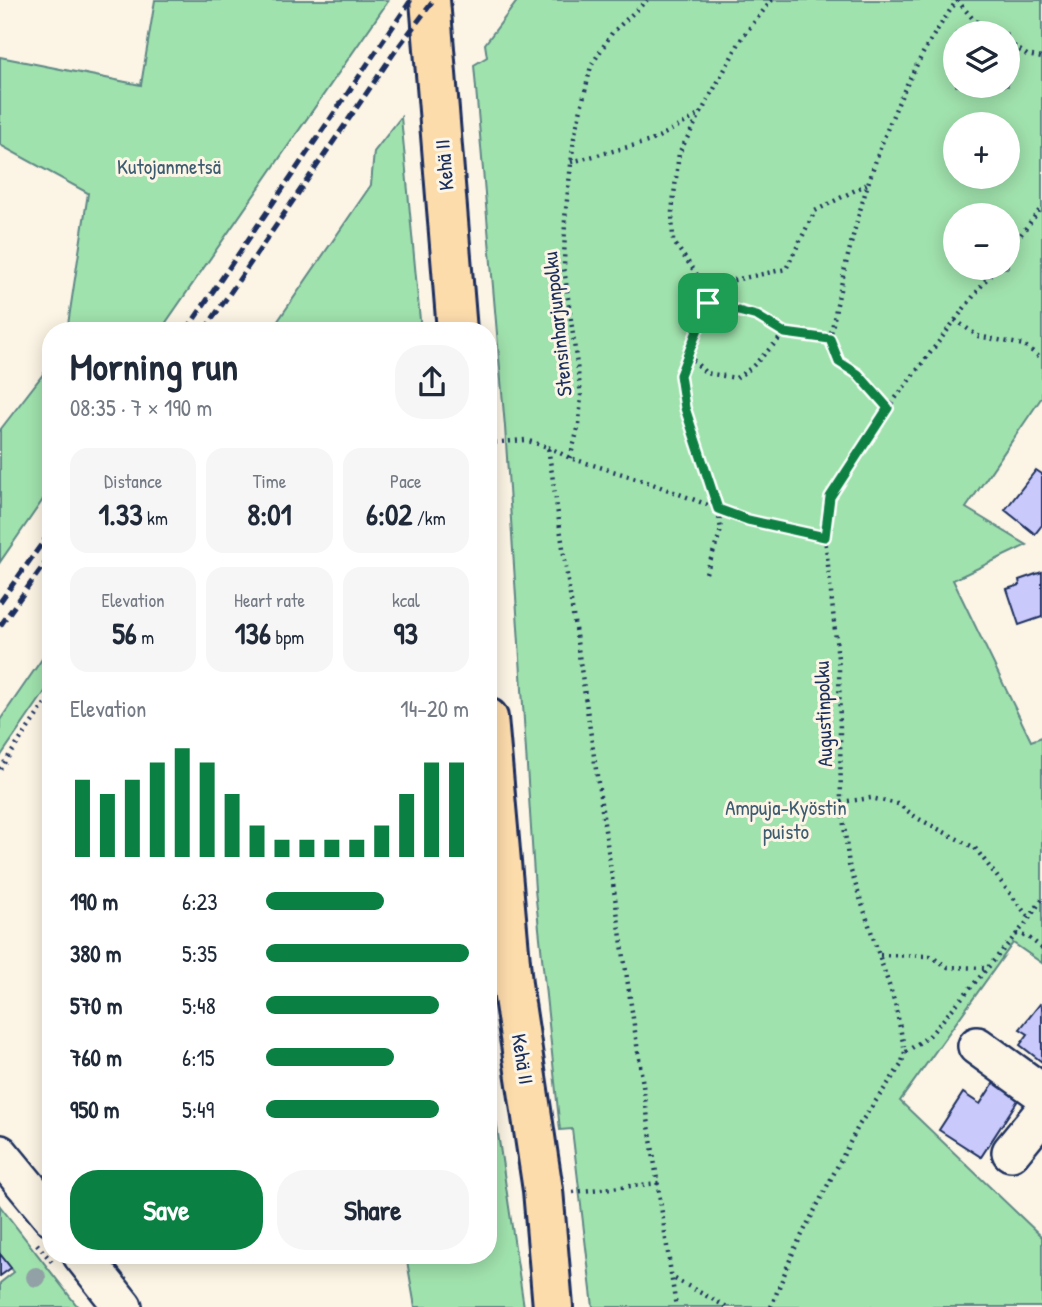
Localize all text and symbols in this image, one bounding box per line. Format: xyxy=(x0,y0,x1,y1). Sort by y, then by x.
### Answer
map controls xyxy=(943,21,1020,280)
button: layers xyxy=(943,21,1020,98)
button: + xyxy=(943,112,1020,189)
street label: Kehä II xyxy=(427,138,461,192)
park label: Kutojanmetsä xyxy=(117,152,221,181)
button: − xyxy=(943,203,1020,280)
street label: Stensinharjunpolku xyxy=(535,250,579,398)
pin xyxy=(678,273,738,333)
icon: arrive xyxy=(689,284,727,322)
text: Morning run xyxy=(70,340,238,392)
button: share xyxy=(395,345,469,419)
text: 08:35 · 7 × 190 m xyxy=(70,392,212,423)
text: Distance xyxy=(104,468,162,494)
text: Time xyxy=(253,468,286,494)
text: Pace xyxy=(390,468,422,494)
text: 1.33 xyxy=(98,494,143,534)
text: 8:01 xyxy=(247,494,292,534)
text: 6:02 xyxy=(366,494,412,534)
text: km xyxy=(143,505,168,531)
text: /km xyxy=(412,505,446,531)
text: Elevation xyxy=(102,587,165,613)
text: Heart rate xyxy=(234,587,305,613)
text: kcal xyxy=(392,587,420,613)
text: 56 xyxy=(112,613,137,653)
text: 136 xyxy=(235,613,271,653)
text: 93 xyxy=(394,613,418,653)
text: m xyxy=(137,624,154,650)
text: bpm xyxy=(271,624,304,650)
street label: Augustinpolku xyxy=(807,660,839,768)
text: Elevation xyxy=(70,693,146,724)
text: 14–20 m xyxy=(400,693,469,724)
park label: Ampuja-Kyöstin puisto xyxy=(725,793,847,846)
text: 190 m xyxy=(70,886,118,917)
text: 6:23 xyxy=(182,886,218,917)
text: 380 m xyxy=(70,938,122,969)
text: 5:35 xyxy=(182,938,217,969)
text: 570 m xyxy=(70,990,122,1021)
text: 5:48 xyxy=(182,990,216,1021)
street label: Kehä II xyxy=(505,1031,541,1087)
text: 760 m xyxy=(70,1042,122,1073)
text: 6:15 xyxy=(182,1042,215,1073)
text: 950 m xyxy=(70,1094,119,1125)
text: 5:49 xyxy=(182,1094,214,1125)
button: Save xyxy=(70,1170,263,1250)
button: Share xyxy=(277,1170,469,1250)

